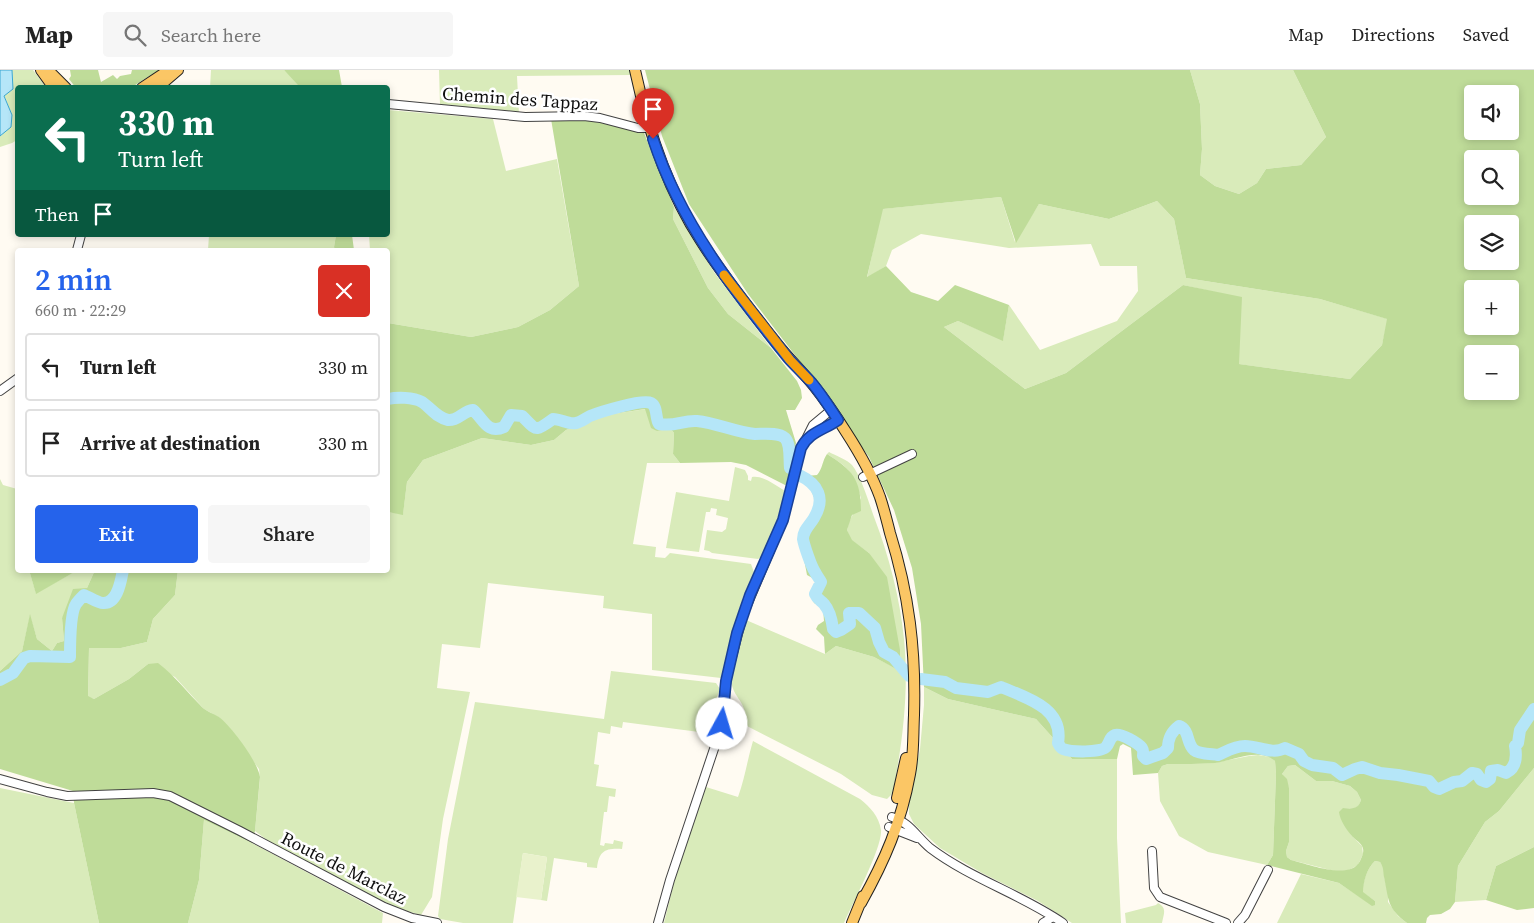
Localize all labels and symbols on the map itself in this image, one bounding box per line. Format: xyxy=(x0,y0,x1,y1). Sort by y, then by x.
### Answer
street label: Chemin des Tappaz xyxy=(441,81,599,116)
pin xyxy=(632,88,674,139)
position arrow xyxy=(695,697,747,749)
street label: Route de Marclaz xyxy=(277,825,411,910)

